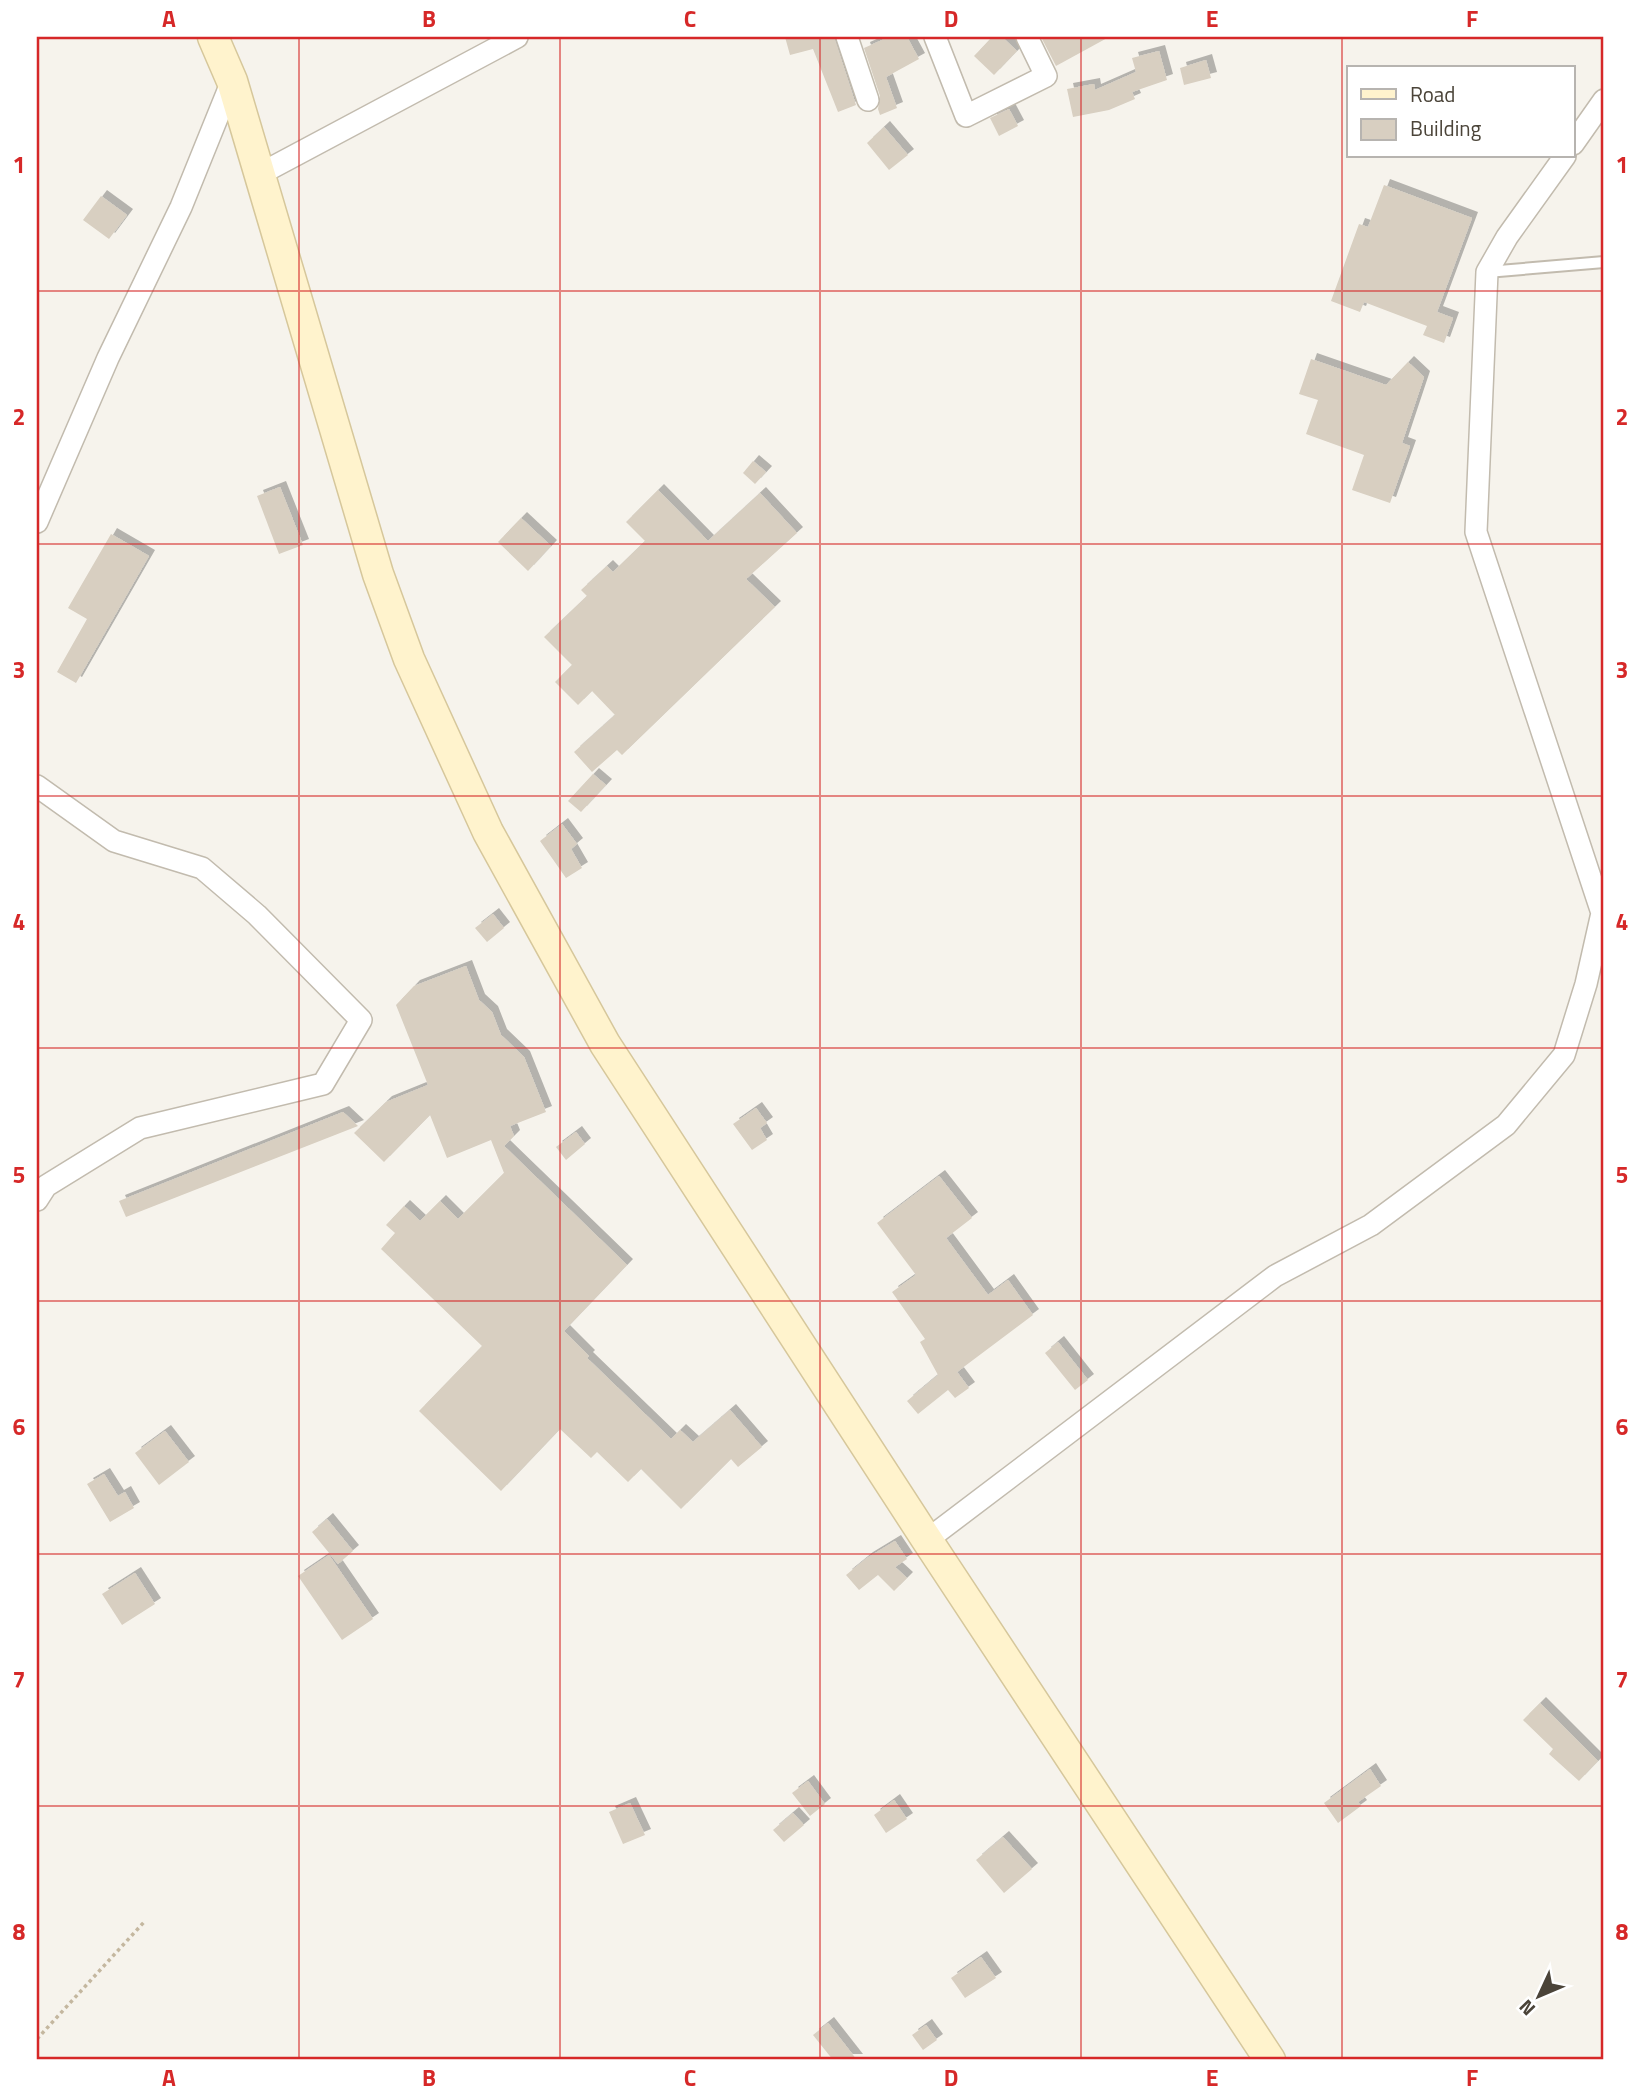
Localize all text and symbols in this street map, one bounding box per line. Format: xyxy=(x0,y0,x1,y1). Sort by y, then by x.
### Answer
text: A xyxy=(162,1,176,36)
text: B xyxy=(422,1,436,36)
text: C xyxy=(684,1,696,36)
text: D xyxy=(944,1,958,36)
text: E xyxy=(1206,1,1218,36)
text: F xyxy=(1466,1,1478,36)
legend xyxy=(1347,66,1574,158)
text: Road xyxy=(1410,78,1455,110)
text: Building xyxy=(1410,112,1482,144)
text: 1 xyxy=(13,147,25,182)
text: 1 xyxy=(1616,147,1628,182)
text: 2 xyxy=(13,399,25,434)
text: 2 xyxy=(1616,399,1628,434)
text: 3 xyxy=(13,652,25,687)
text: 3 xyxy=(1616,652,1628,687)
text: 4 xyxy=(13,904,25,939)
text: 4 xyxy=(1616,904,1628,939)
text: 5 xyxy=(13,1157,25,1192)
text: 5 xyxy=(1616,1157,1628,1192)
text: 6 xyxy=(13,1409,26,1444)
text: 6 xyxy=(1616,1409,1629,1444)
text: 7 xyxy=(13,1662,25,1697)
text: 7 xyxy=(1616,1662,1628,1697)
text: 8 xyxy=(13,1914,26,1949)
text: 8 xyxy=(1616,1914,1629,1949)
north arrow xyxy=(1504,1960,1574,2030)
text: N xyxy=(1511,1993,1541,2023)
text: A xyxy=(162,2060,176,2095)
text: B xyxy=(422,2060,436,2095)
text: C xyxy=(684,2060,696,2095)
text: D xyxy=(944,2060,958,2095)
text: E xyxy=(1206,2060,1218,2095)
text: F xyxy=(1466,2060,1478,2095)

